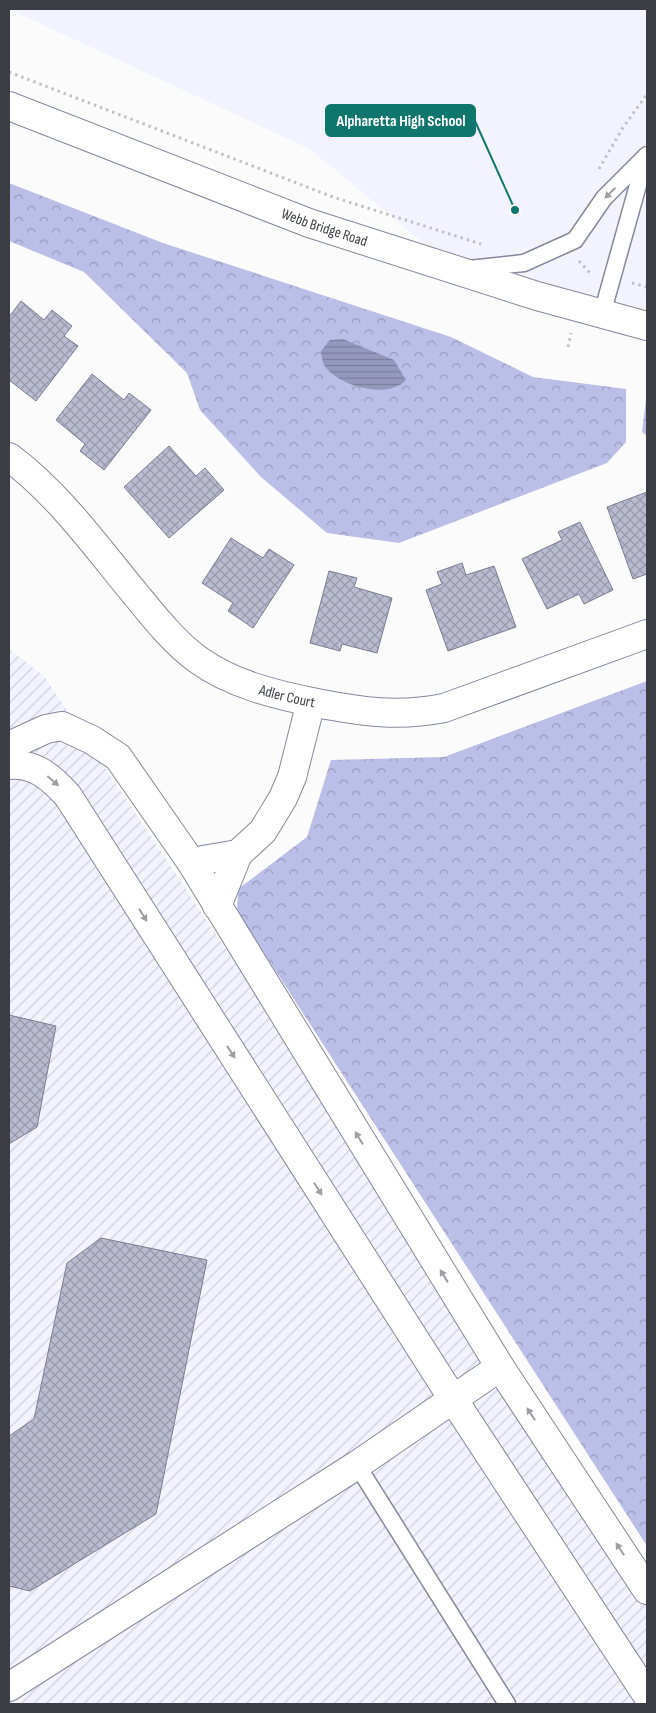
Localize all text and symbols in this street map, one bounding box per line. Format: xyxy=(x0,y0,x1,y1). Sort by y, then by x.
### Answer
callout: Alpharetta High School xyxy=(326,105,475,136)
text: Alpharetta High School xyxy=(335,112,466,131)
one-way arrow xyxy=(604,186,616,198)
street label: Webb Bridge Road xyxy=(279,204,370,251)
street label: Adler Court xyxy=(256,680,317,712)
one-way arrow xyxy=(46,775,59,786)
one-way arrow xyxy=(139,908,148,921)
one-way arrow xyxy=(226,1045,236,1058)
one-way arrow xyxy=(354,1131,364,1144)
one-way arrow xyxy=(314,1182,323,1195)
one-way arrow xyxy=(439,1270,449,1283)
one-way arrow xyxy=(526,1407,535,1420)
one-way arrow xyxy=(616,1542,625,1556)

